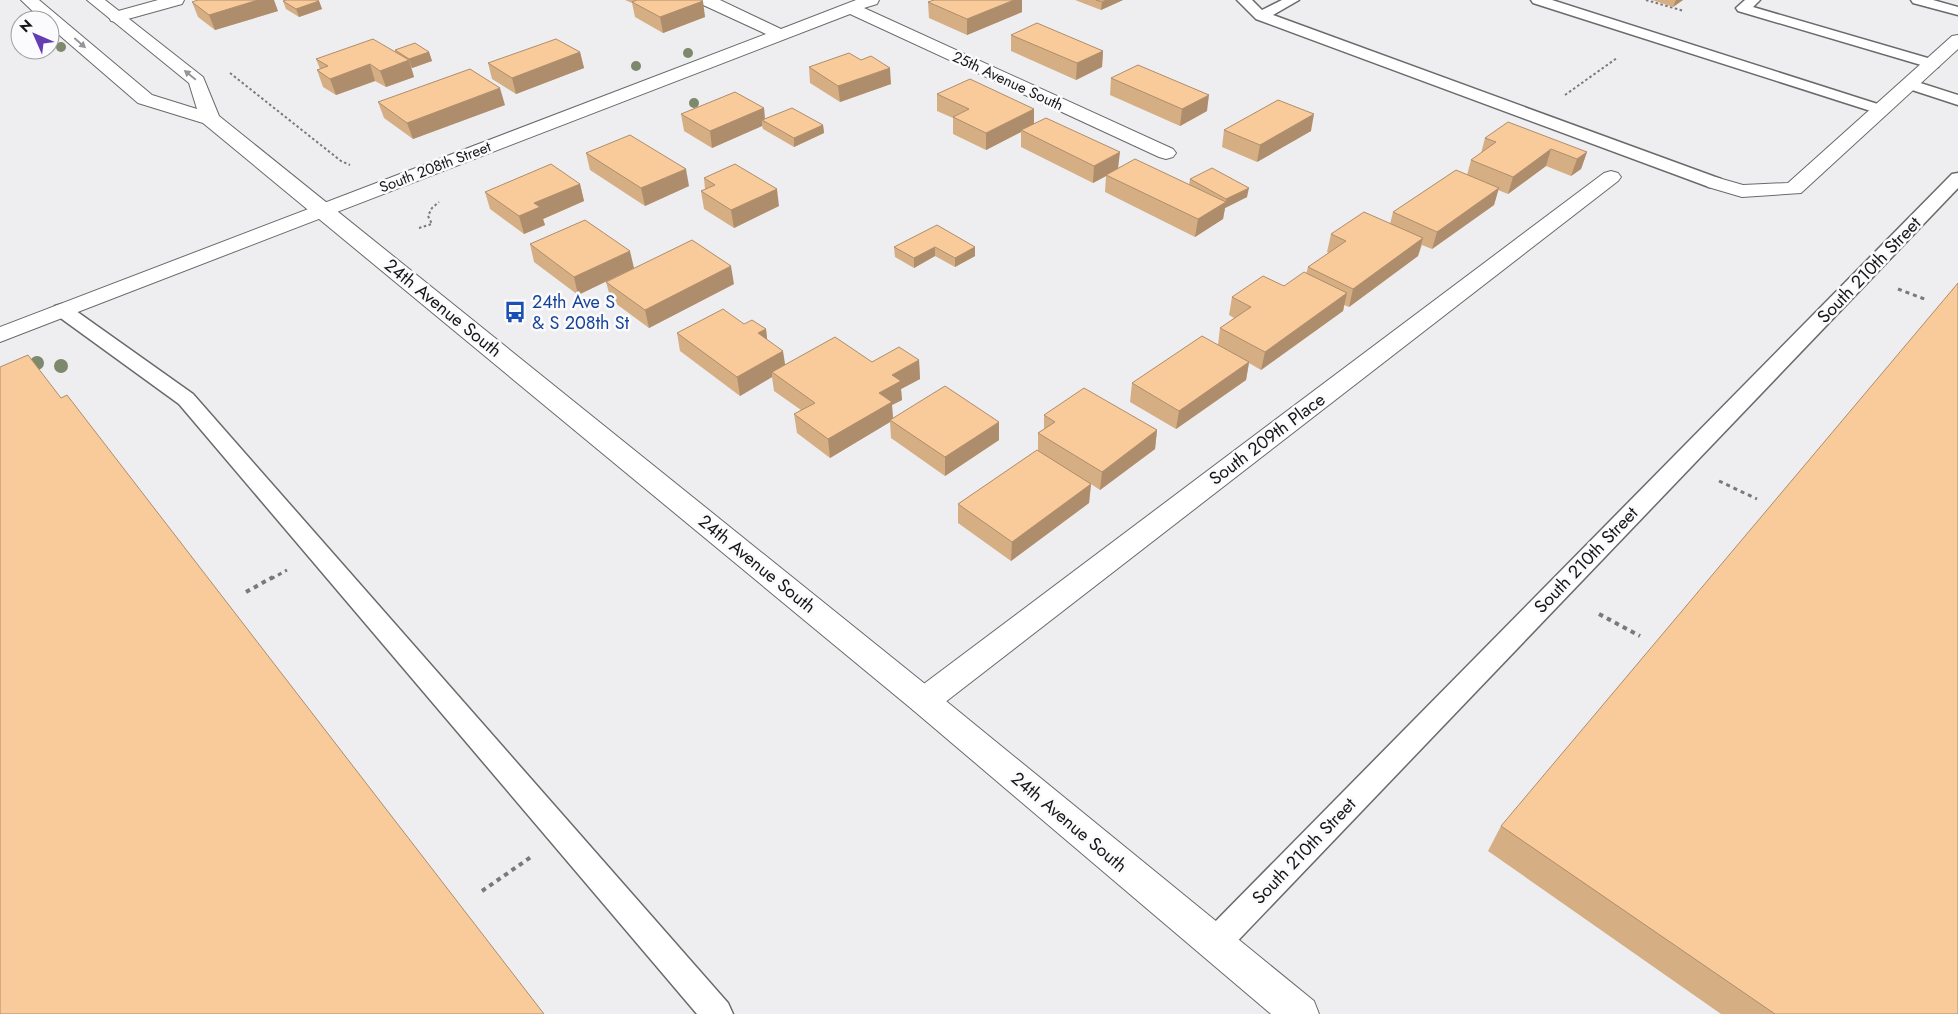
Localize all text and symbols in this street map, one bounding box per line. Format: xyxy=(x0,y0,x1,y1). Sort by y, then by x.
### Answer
north arrow xyxy=(10,10,60,60)
text: N xyxy=(15,15,37,37)
one-way arrow xyxy=(73,37,85,49)
street label: 25th Avenue South xyxy=(949,46,1067,116)
one-way arrow xyxy=(184,70,197,81)
street label: South 208th Street xyxy=(376,135,494,198)
street label: South 210th Street xyxy=(1811,210,1927,329)
street label: 24th Avenue South xyxy=(379,252,507,364)
place label: 24th Ave S & S 208th St xyxy=(532,289,630,336)
bus stop icon: 24th Ave S & S 208th St xyxy=(502,299,528,325)
street label: South 209th Place xyxy=(1203,387,1331,491)
street label: South 210th Street xyxy=(1528,500,1644,619)
street label: 24th Avenue South xyxy=(693,508,821,620)
street label: 24th Avenue South xyxy=(1005,766,1133,878)
street label: South 210th Street xyxy=(1246,791,1362,910)

